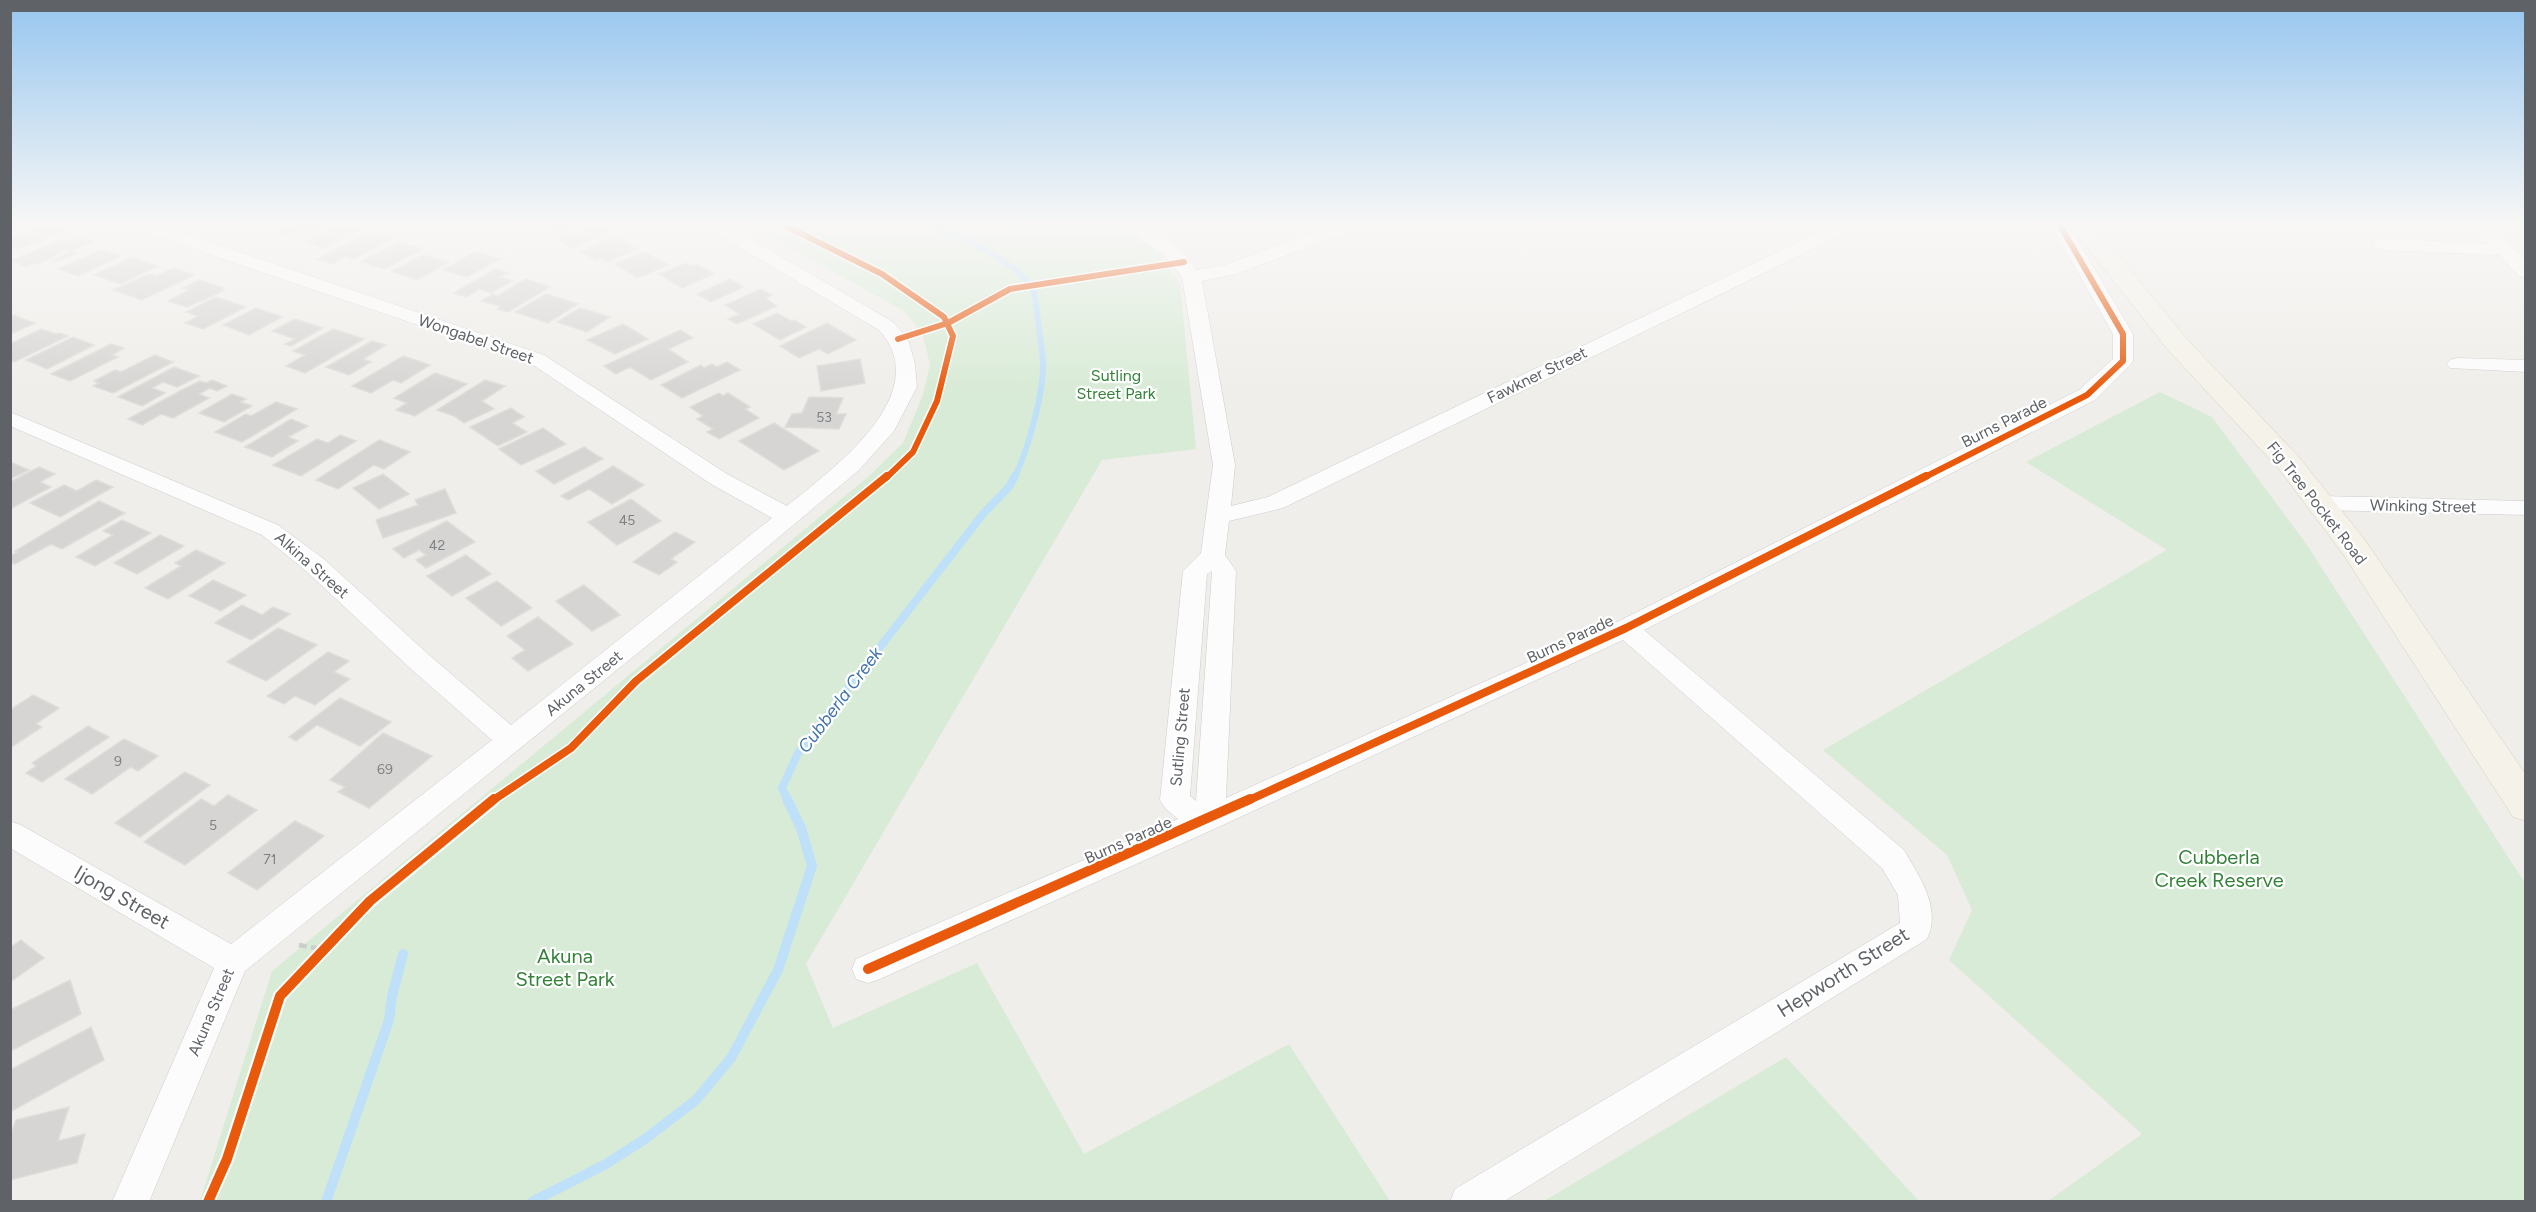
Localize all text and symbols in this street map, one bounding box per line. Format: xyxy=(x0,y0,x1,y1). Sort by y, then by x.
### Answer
street label: Wongabel Street xyxy=(416,310,536,368)
street label: Fawkner Street xyxy=(1484,343,1590,407)
park label: Sutling Street Park xyxy=(1076,366,1156,403)
street label: Burns Parade xyxy=(1958,392,2050,452)
house number: 53 xyxy=(816,409,832,426)
street label: Fig Tree Pocket Road xyxy=(2263,438,2371,568)
street label: Winking Street xyxy=(2370,496,2476,516)
house number: 45 xyxy=(619,512,635,529)
street label: Alkina Street xyxy=(271,528,353,602)
house number: 42 xyxy=(429,537,445,554)
street label: Burns Parade xyxy=(1524,611,1617,667)
water label: Cubberla Creek xyxy=(793,642,888,757)
street label: Akuna Street xyxy=(542,646,626,720)
street label: Sutling Street xyxy=(1166,687,1194,787)
house number: 9 xyxy=(114,753,122,770)
house number: 69 xyxy=(377,761,393,778)
street label: Burns Parade xyxy=(1081,812,1175,868)
house number: 5 xyxy=(209,817,217,834)
park label: Cubberla Creek Reserve xyxy=(2154,845,2284,892)
house number: 71 xyxy=(263,851,277,868)
street label: Ijong Street xyxy=(70,860,174,934)
street label: Hepworth Street xyxy=(1773,922,1913,1022)
park label: Akuna Street Park xyxy=(516,944,615,991)
street label: Akuna Street xyxy=(184,965,238,1059)

